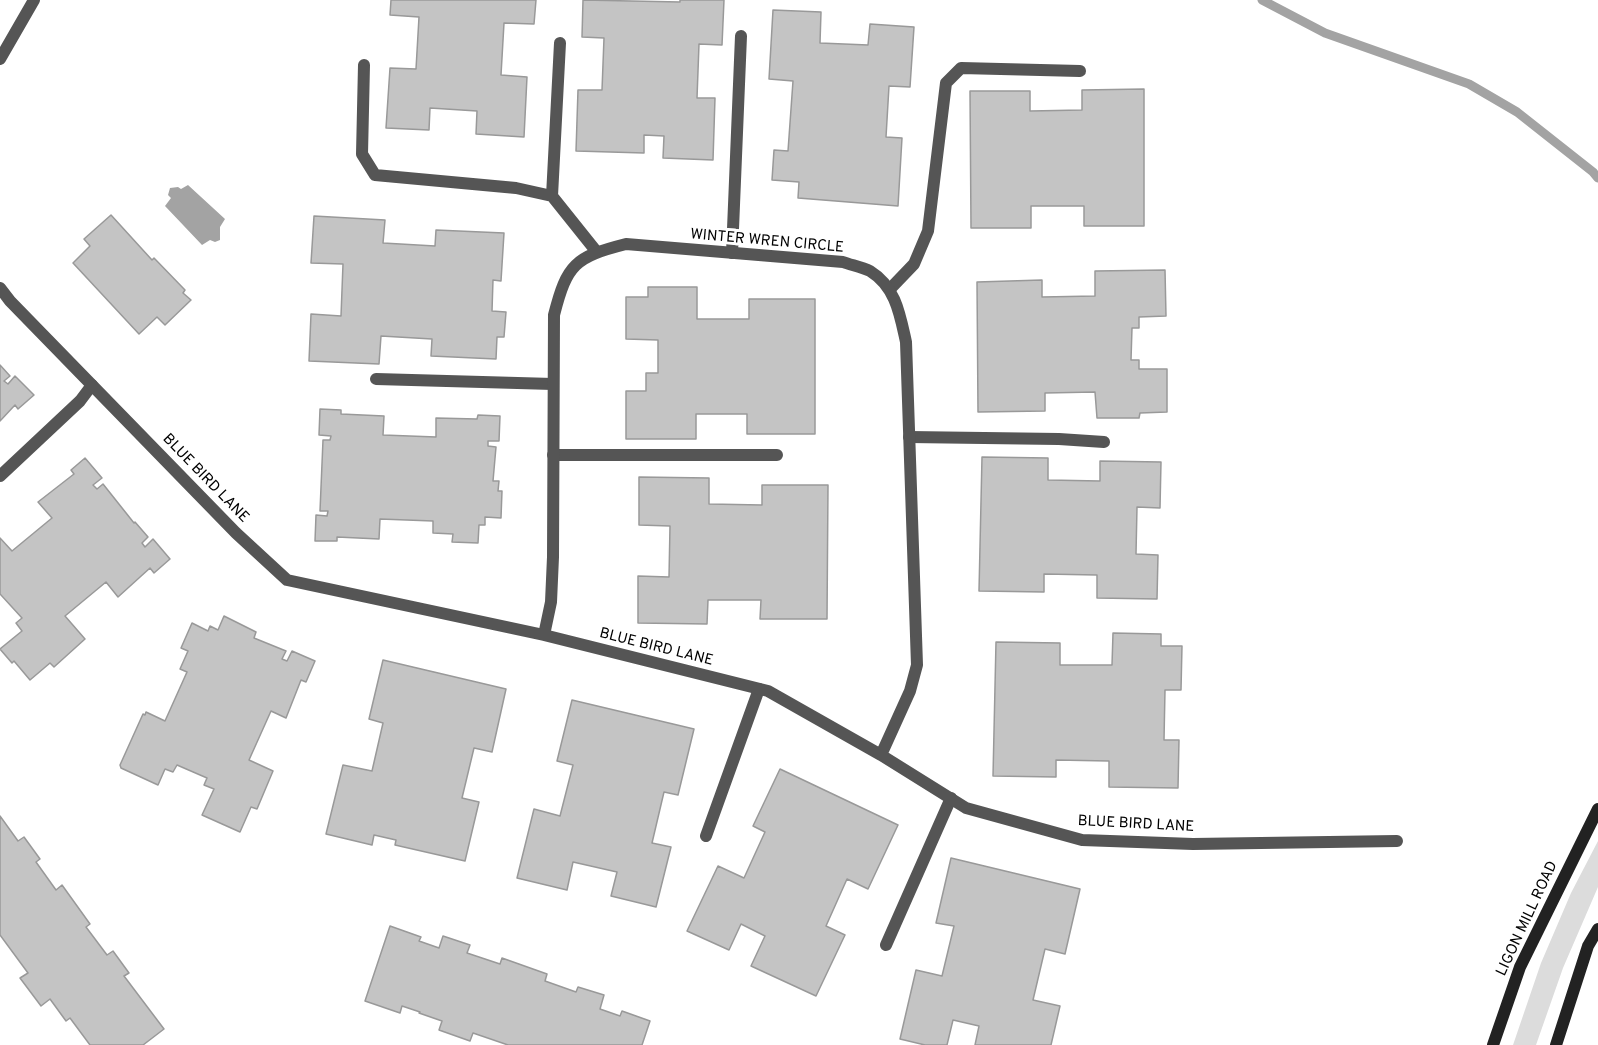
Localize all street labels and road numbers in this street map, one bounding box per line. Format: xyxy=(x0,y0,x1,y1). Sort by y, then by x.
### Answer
street label: WINTER WREN CIRCLE xyxy=(689,226,845,258)
street label: BLUE BIRD LANE xyxy=(158,431,252,527)
street label: BLUE BIRD LANE xyxy=(597,625,715,671)
street label: BLUE BIRD LANE xyxy=(1077,813,1195,837)
street label: LIGON MILL ROAD xyxy=(1493,859,1563,979)

